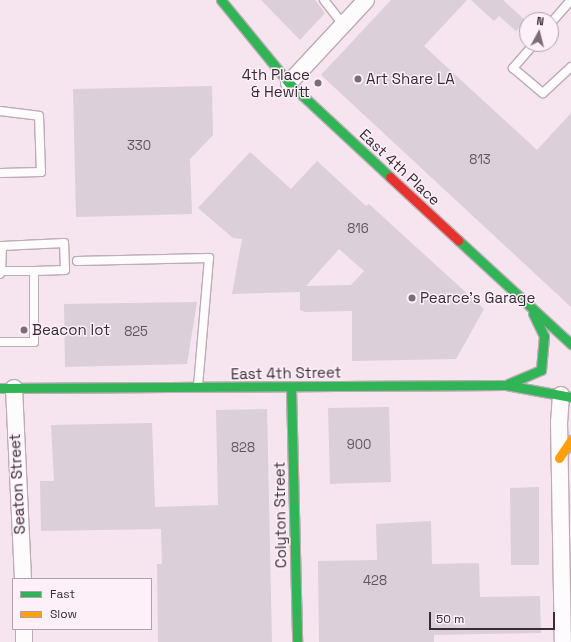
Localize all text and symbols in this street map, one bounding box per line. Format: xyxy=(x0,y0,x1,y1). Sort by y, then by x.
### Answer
north arrow xyxy=(519,12,559,52)
text: N xyxy=(536,14,545,28)
place label: 4th Place & Hewitt xyxy=(242,65,310,100)
place label: Art Share LA xyxy=(366,70,455,88)
marker: Art Share LA xyxy=(353,74,363,84)
marker: 4th Place & Hewitt xyxy=(313,78,323,88)
street label: East 4th Place xyxy=(356,125,444,209)
house number: 330 xyxy=(127,138,151,154)
house number: 813 xyxy=(469,152,491,168)
house number: 816 xyxy=(347,221,369,237)
place label: Pearce's Garage xyxy=(420,289,535,307)
marker: Pearce's Garage xyxy=(407,293,417,303)
place label: Beacon lot xyxy=(32,321,110,339)
house number: 825 xyxy=(124,324,148,340)
marker: Beacon lot xyxy=(19,325,29,335)
street label: East 4th Street xyxy=(231,363,341,383)
street label: Seaton Street xyxy=(5,433,29,535)
house number: 900 xyxy=(347,437,371,453)
house number: 828 xyxy=(231,440,255,456)
street label: Colyton Street xyxy=(270,462,290,568)
house number: 428 xyxy=(363,573,387,589)
legend xyxy=(12,578,152,630)
text: Fast xyxy=(50,586,75,602)
scale bar xyxy=(431,604,557,630)
text: Slow xyxy=(50,606,77,622)
text: 50 m xyxy=(436,611,464,627)

